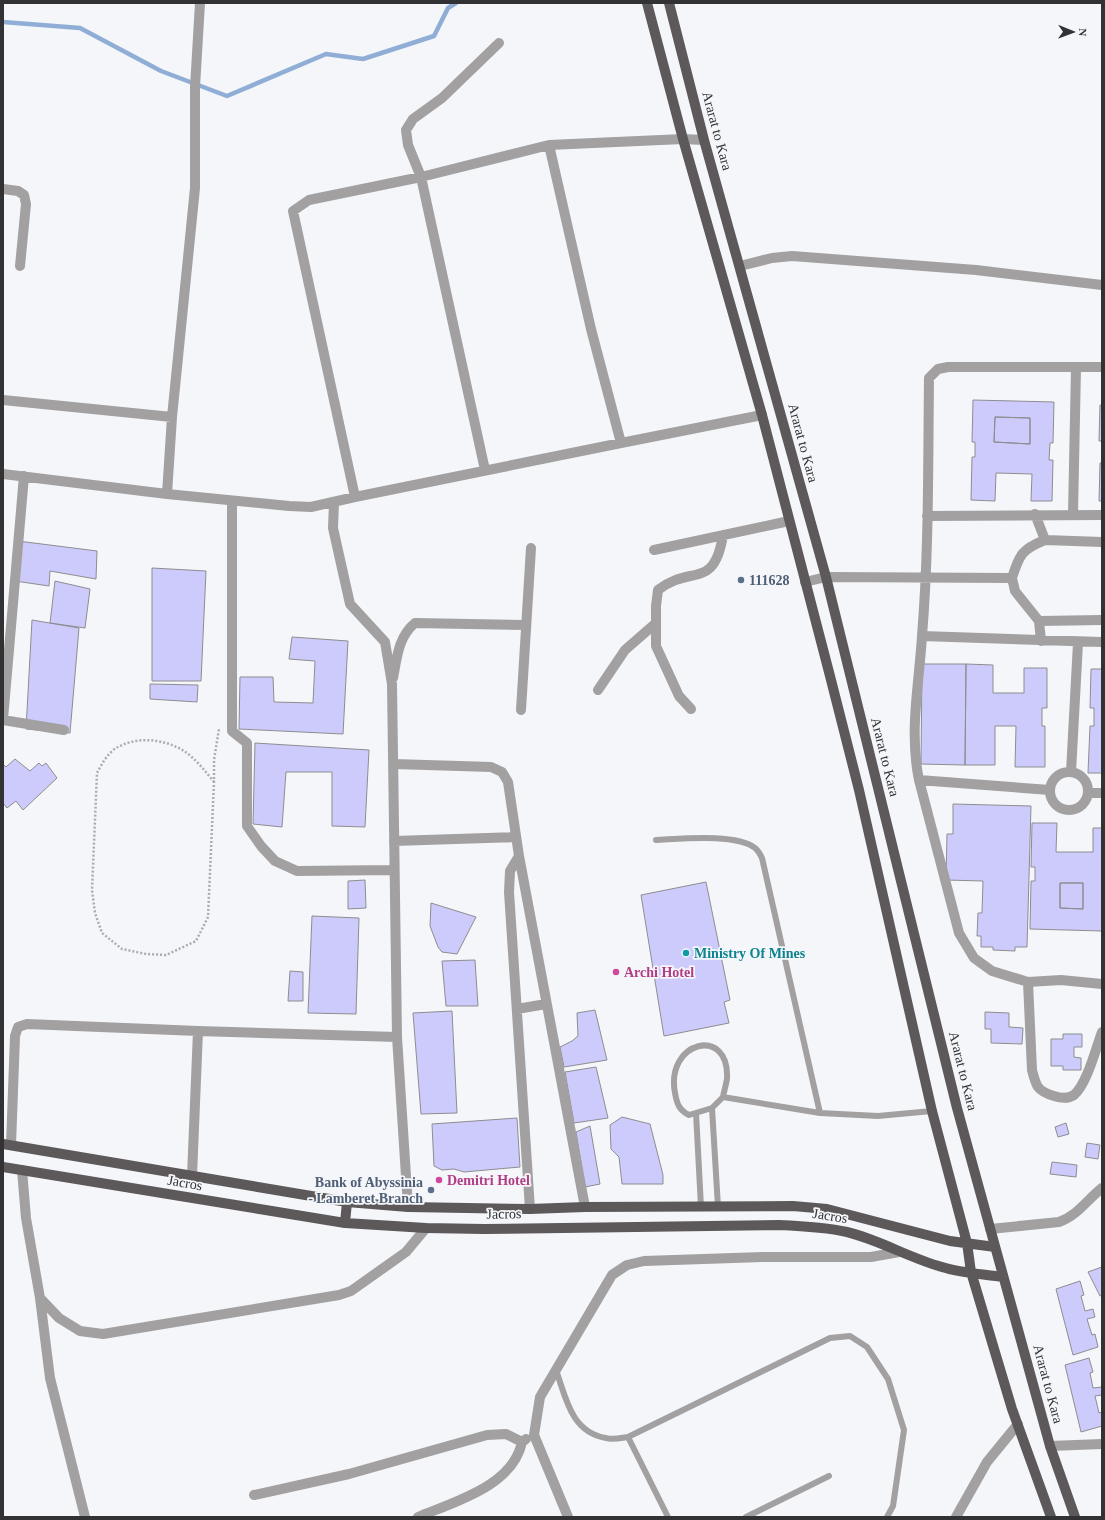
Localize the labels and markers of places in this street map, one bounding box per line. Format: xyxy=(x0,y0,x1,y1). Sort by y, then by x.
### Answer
place label: 111628 xyxy=(749,573,789,588)
marker: 111628 xyxy=(736,575,746,585)
place label: Ministry Of Mines xyxy=(694,946,806,961)
marker: Ministry Of Mines xyxy=(681,948,691,958)
place label: Archi Hotel xyxy=(624,965,694,980)
marker: Archi Hotel xyxy=(611,967,621,977)
place label: Demitri Hotel xyxy=(447,1173,530,1188)
place label: Bank of Abyssinia - Lamberet Branch xyxy=(308,1175,423,1206)
marker: Demitri Hotel xyxy=(434,1175,444,1185)
marker: Bank of Abyssinia - Lamberet Branch xyxy=(426,1185,436,1195)

